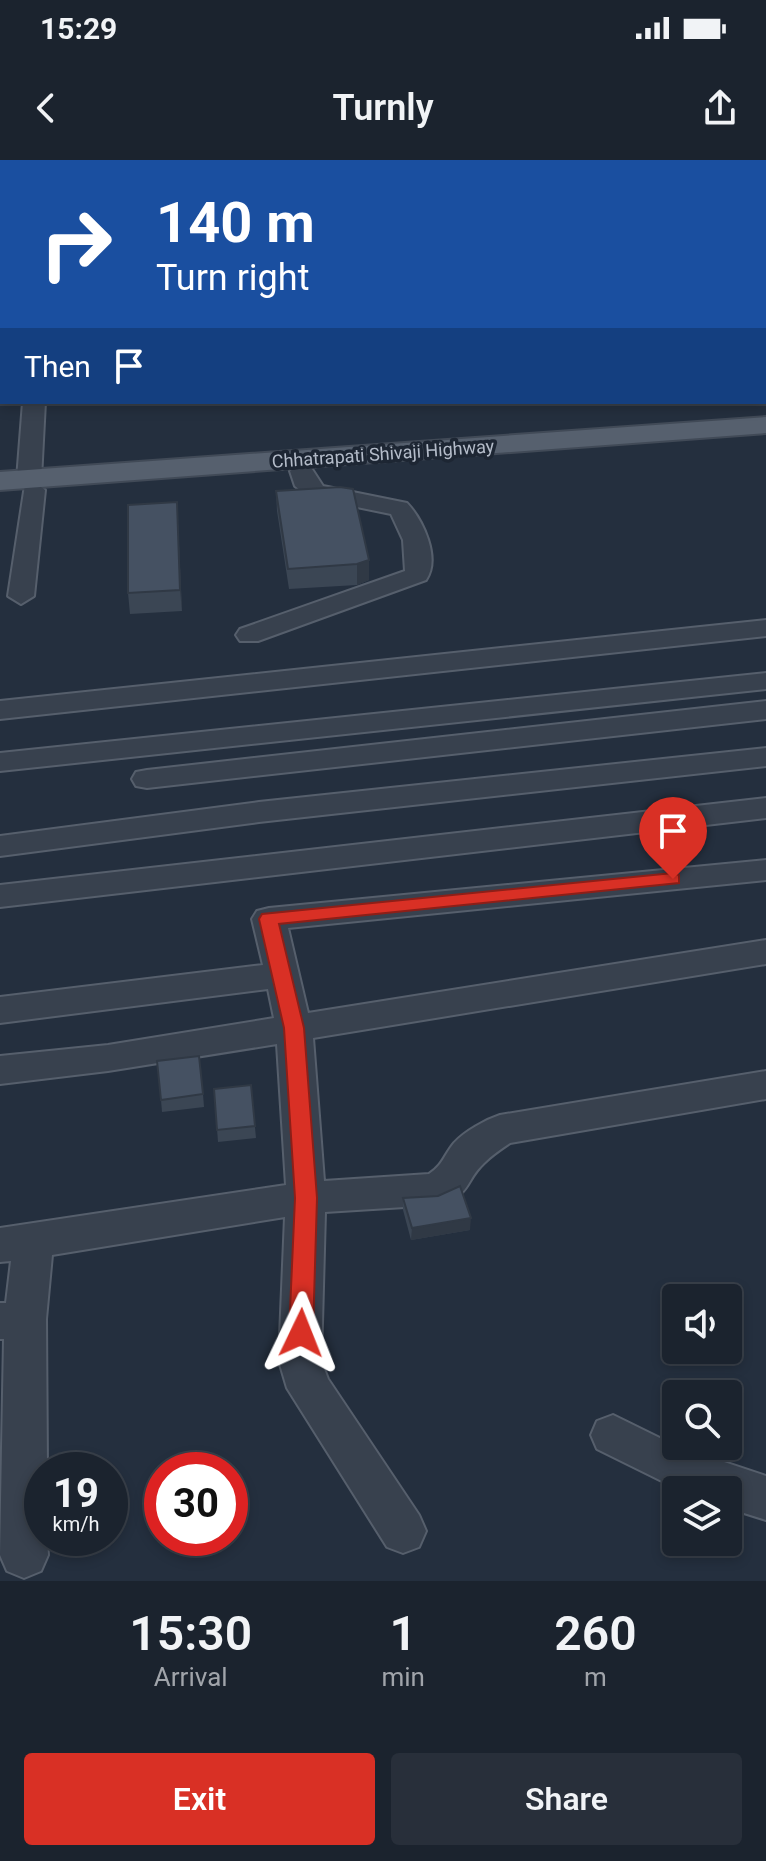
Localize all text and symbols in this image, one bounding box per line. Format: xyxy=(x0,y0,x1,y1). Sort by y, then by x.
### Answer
text: 15:29 xyxy=(40,11,117,46)
icon: back xyxy=(24,86,68,130)
icon: share xyxy=(698,86,742,130)
text: Turnly xyxy=(332,87,434,129)
text: 140 m xyxy=(156,190,315,256)
icon: right xyxy=(24,192,128,296)
text: Turn right xyxy=(156,257,309,299)
icon: arrive xyxy=(107,344,151,388)
text: Then xyxy=(24,349,91,384)
street label: Chhatrapati Shivaji Highway xyxy=(271,435,495,472)
pin xyxy=(639,797,707,879)
icon: arrive xyxy=(651,809,695,853)
map controls xyxy=(662,1284,742,1556)
button: sound xyxy=(662,1284,742,1364)
position arrow xyxy=(259,1291,343,1375)
button: search xyxy=(662,1380,742,1460)
speed limit sign: 30 xyxy=(144,1452,248,1556)
text: 19 xyxy=(53,1470,99,1517)
button: layers xyxy=(662,1476,742,1556)
text: km/h xyxy=(53,1512,99,1536)
text: 15:30 xyxy=(129,1605,252,1662)
text: 1 xyxy=(390,1605,417,1662)
text: 260 xyxy=(554,1605,637,1662)
text: Arrival xyxy=(154,1662,228,1692)
text: min xyxy=(381,1662,425,1692)
text: m xyxy=(584,1662,607,1692)
button: Exit xyxy=(24,1753,375,1845)
button: Share xyxy=(391,1753,742,1845)

